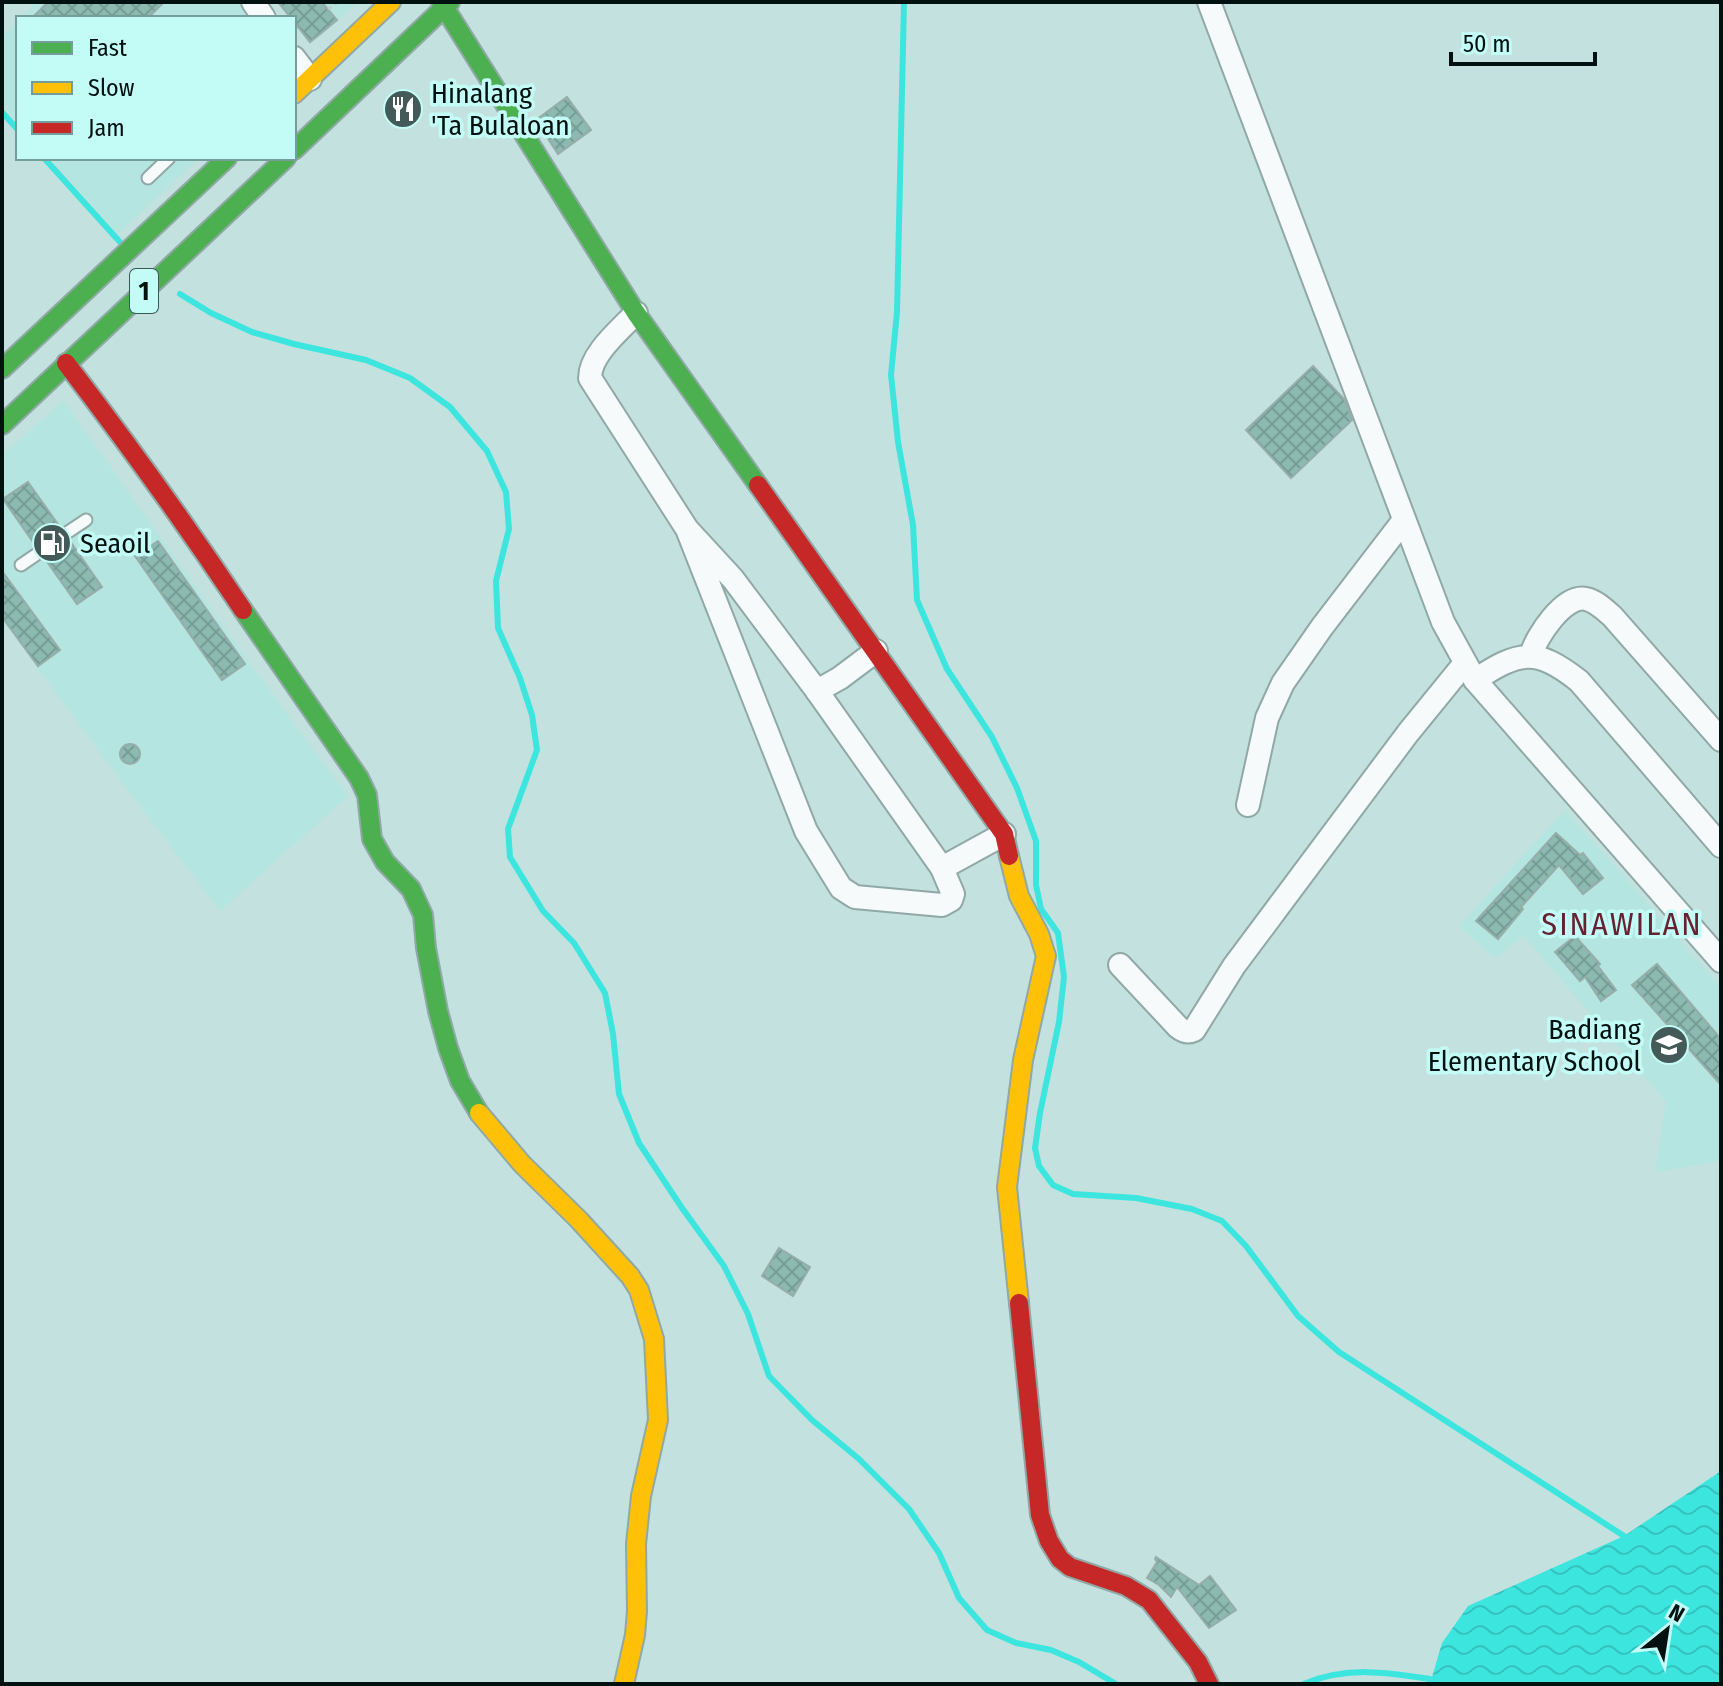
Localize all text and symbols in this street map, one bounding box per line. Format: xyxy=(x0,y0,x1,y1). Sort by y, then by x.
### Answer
legend xyxy=(16,16,296,160)
scale bar xyxy=(1451,16,1595,66)
text: 50 m xyxy=(1463,30,1511,58)
text: Fast xyxy=(88,34,127,62)
text: Slow xyxy=(88,74,135,102)
place label: Hinalang 'Ta Bulaloan xyxy=(431,77,570,142)
restaurant icon: Hinalang 'Ta Bulaloan xyxy=(382,88,424,130)
text: Jam xyxy=(88,114,125,142)
road number: 1 xyxy=(130,269,158,313)
fuel station icon: Seaoil xyxy=(31,522,73,564)
place label: Seaoil xyxy=(80,527,150,560)
district label: SINAWILAN xyxy=(1541,905,1703,943)
place label: Badiang Elementary School xyxy=(1428,1013,1642,1078)
school or university icon: Badiang Elementary School xyxy=(1648,1024,1690,1066)
north arrow xyxy=(1627,1590,1707,1670)
text: N xyxy=(1664,1598,1689,1628)

